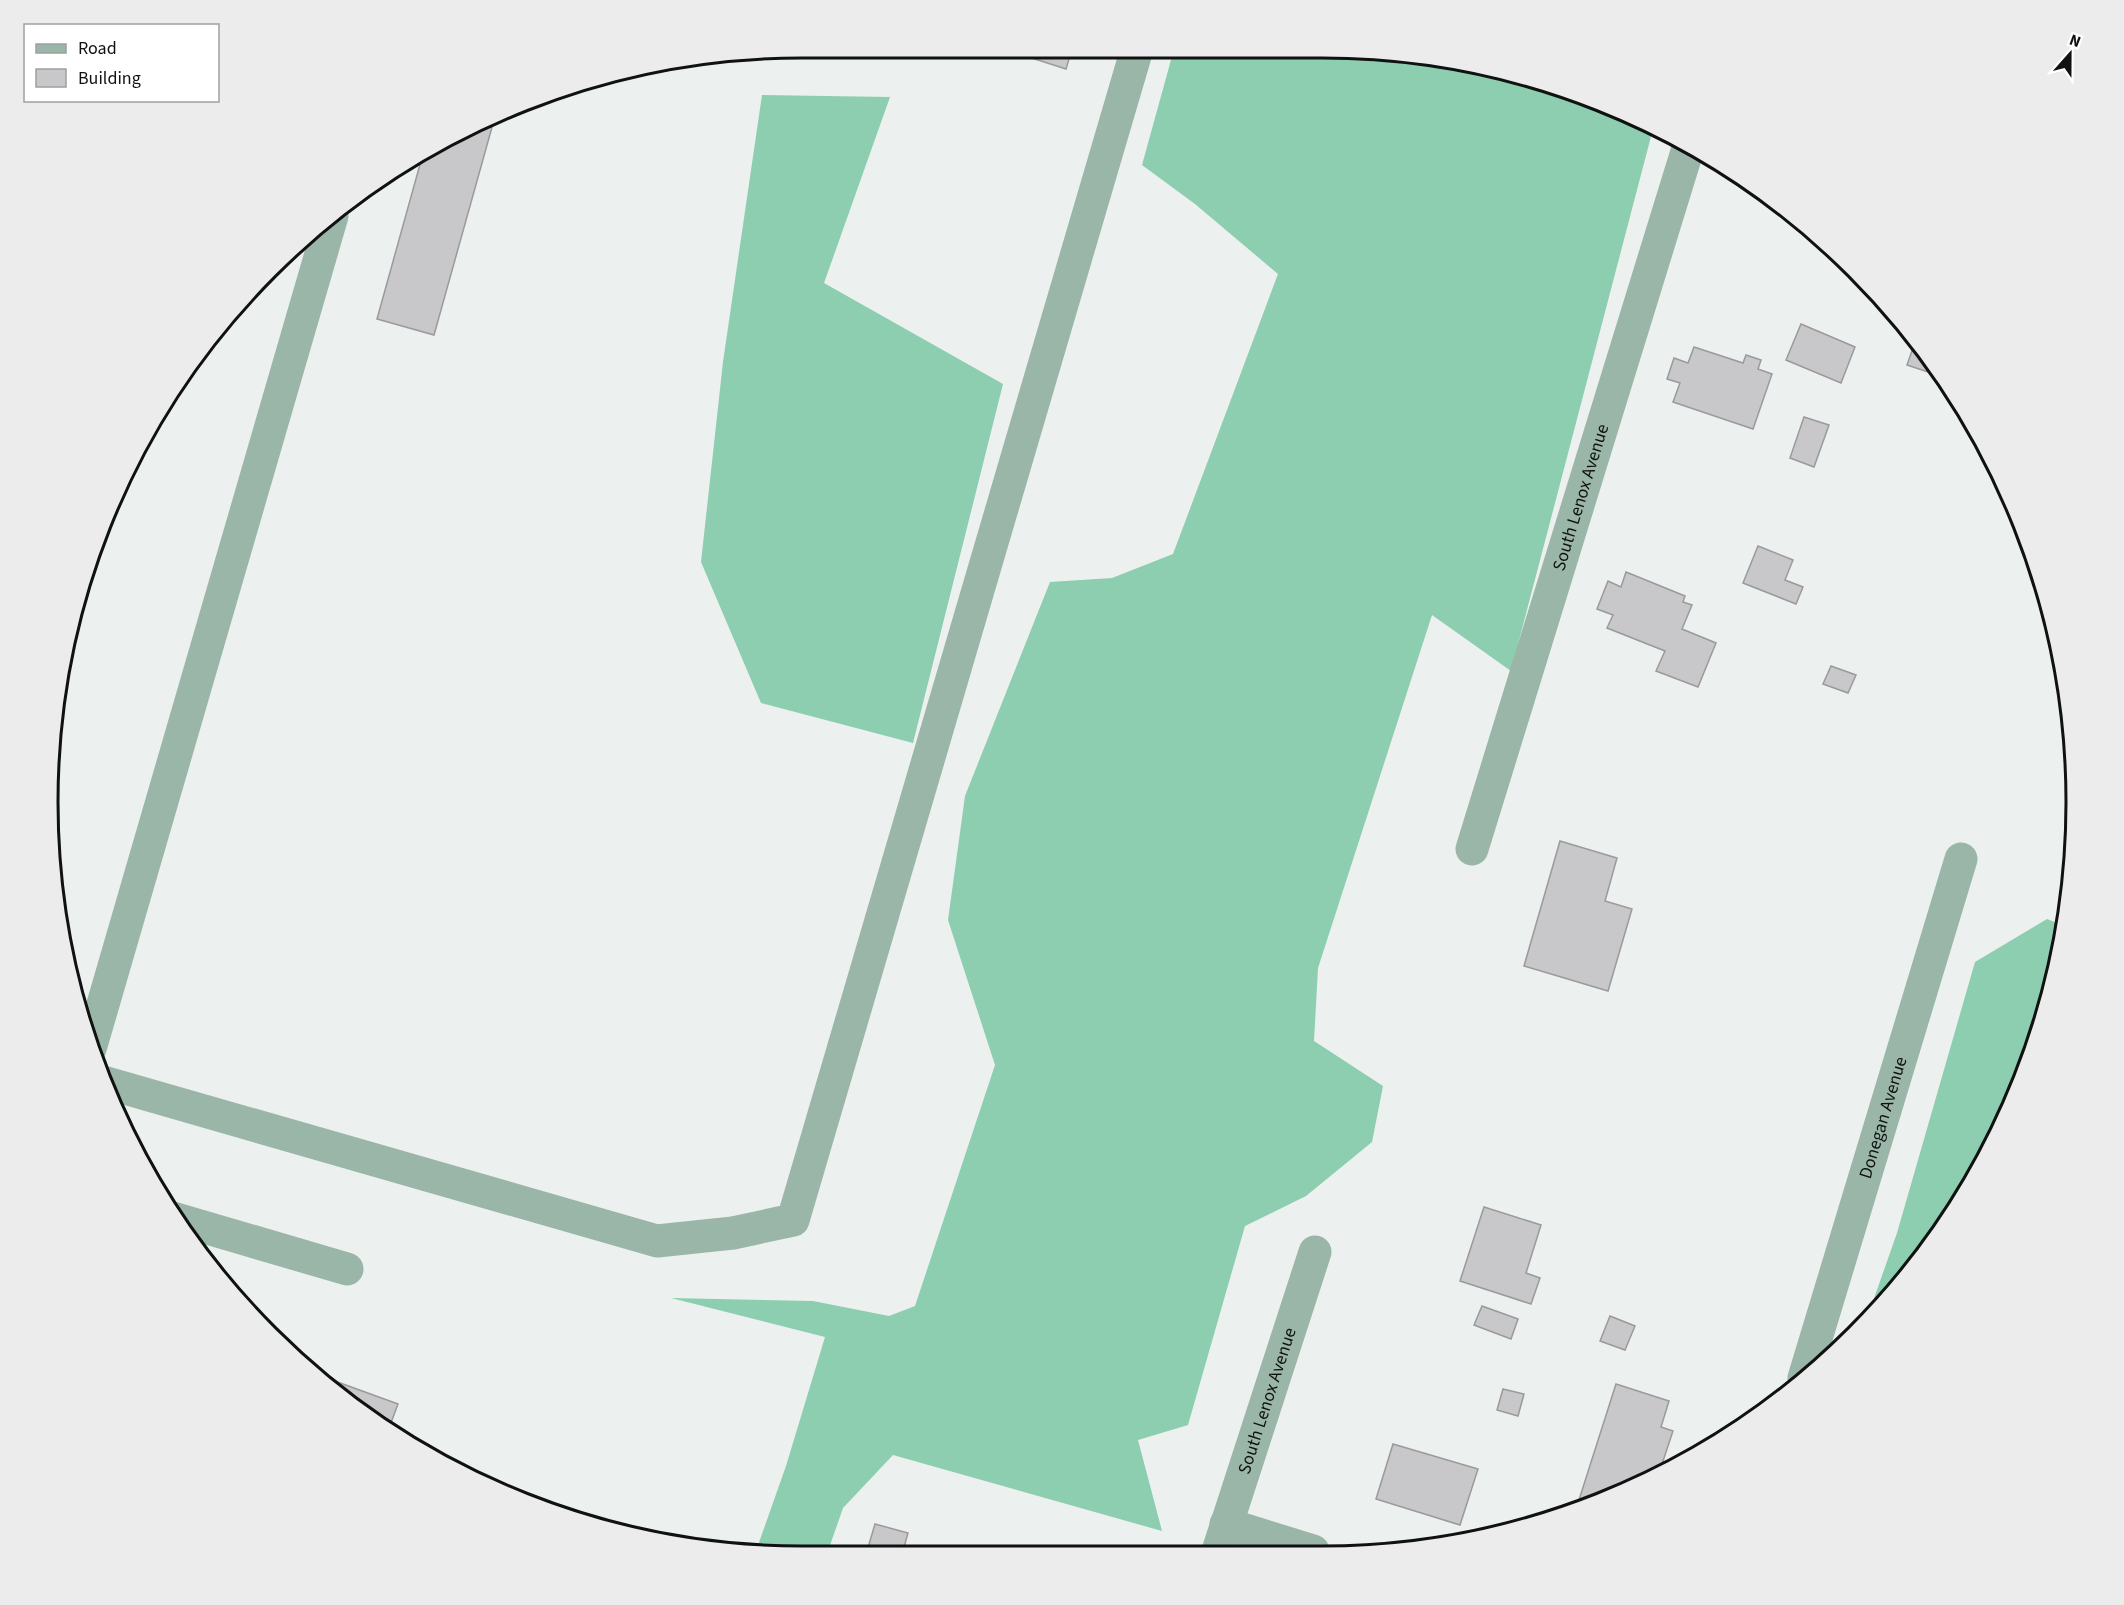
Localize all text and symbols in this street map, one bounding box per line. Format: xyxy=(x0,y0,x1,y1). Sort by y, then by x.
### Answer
legend xyxy=(24,24,219,102)
north arrow xyxy=(2040,24,2100,84)
text: N xyxy=(2066,29,2084,53)
text: Road xyxy=(78,36,117,61)
text: Building xyxy=(78,66,141,91)
street label: South Lenox Avenue xyxy=(1546,421,1615,574)
street label: Donegan Avenue xyxy=(1853,1054,1913,1182)
street label: South Lenox Avenue xyxy=(1231,1324,1302,1477)

